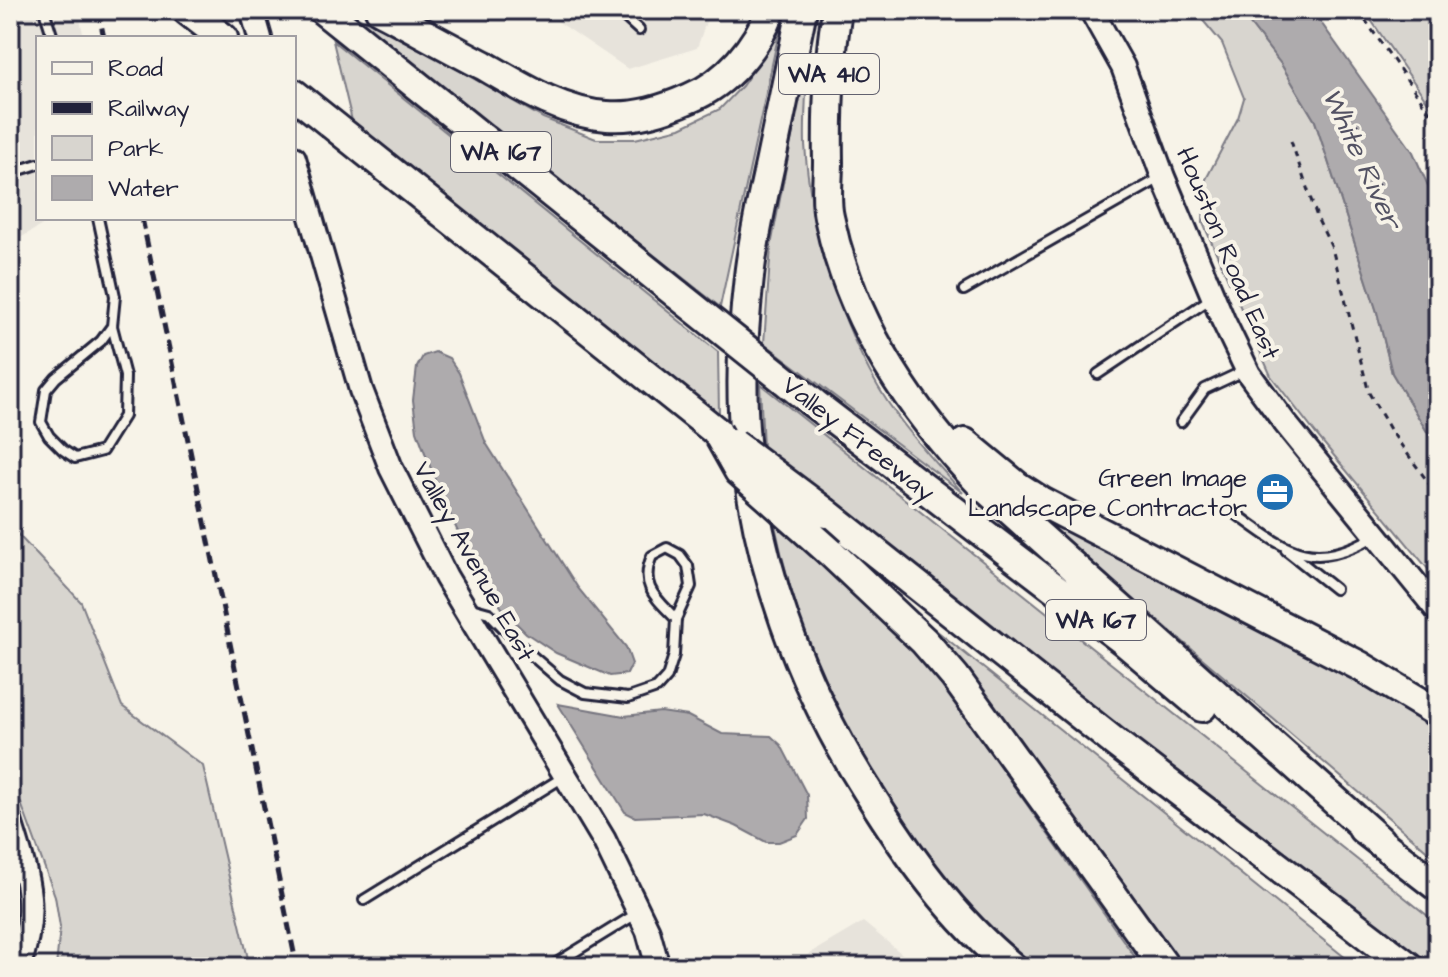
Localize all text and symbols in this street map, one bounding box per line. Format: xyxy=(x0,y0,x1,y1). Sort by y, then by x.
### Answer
legend xyxy=(36,36,296,220)
text: Road xyxy=(108,52,163,86)
road number: WA 410 xyxy=(779,54,879,94)
water label: White River xyxy=(1312,82,1412,238)
text: Railway xyxy=(108,92,190,127)
text: Park xyxy=(108,132,164,166)
road number: WA 167 xyxy=(451,132,551,172)
street label: Houston Road East xyxy=(1167,142,1289,366)
text: Water xyxy=(108,172,179,206)
street label: Valley Freeway xyxy=(773,368,943,512)
street label: Valley Avenue East xyxy=(402,455,544,669)
place label: Green Image Landscape Contractor xyxy=(968,460,1247,526)
office icon: Green Image Landscape Contractor xyxy=(1254,471,1296,513)
road number: WA 167 xyxy=(1046,600,1146,640)

